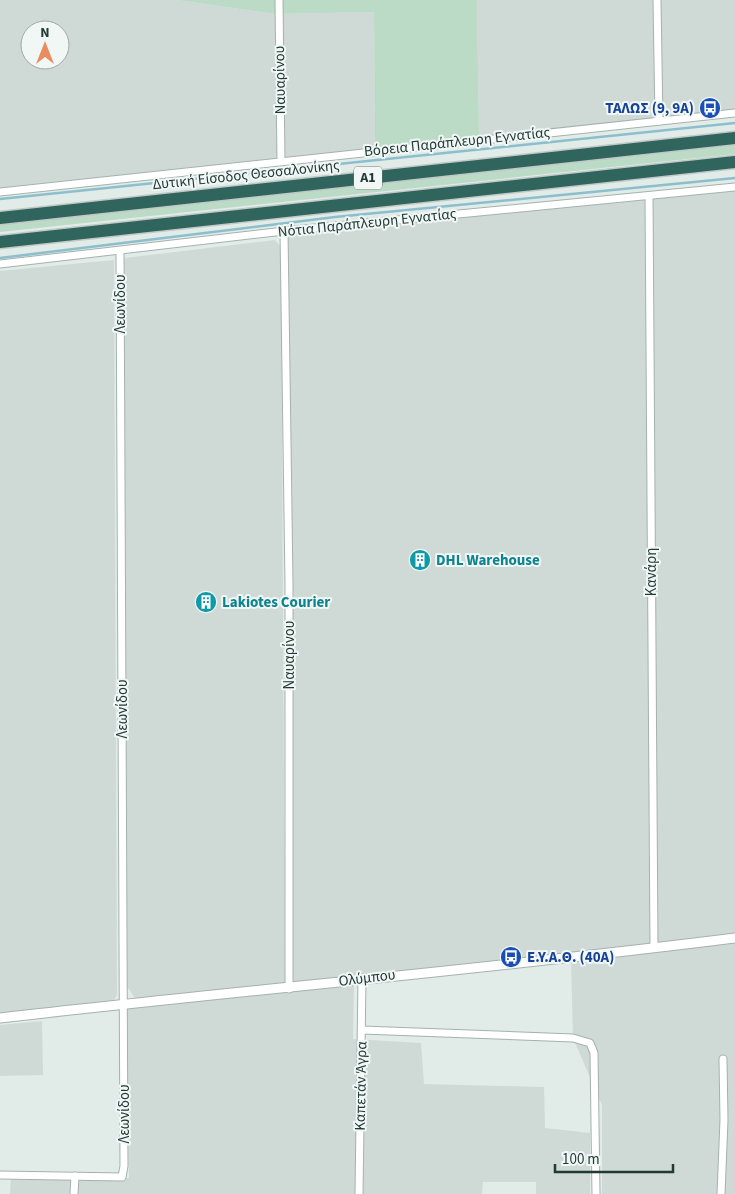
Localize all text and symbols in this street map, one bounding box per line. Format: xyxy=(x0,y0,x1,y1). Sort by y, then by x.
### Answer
north arrow xyxy=(20,20,70,70)
text: N xyxy=(40,23,50,43)
street label: Ναυαρίνου xyxy=(269,45,291,115)
bus stop icon: ΤΑΛΩΣ (9, 9Α) xyxy=(698,96,722,120)
place label: ΤΑΛΩΣ (9, 9Α) xyxy=(605,98,694,119)
street label: Βόρεια Παράπλευρη Εγνατίας xyxy=(363,122,552,162)
street label: Δυτική Είσοδος Θεσσαλονίκης xyxy=(152,155,341,195)
road number: Α1 xyxy=(354,167,382,190)
street label: Νότια Παράπλευρη Εγνατίας xyxy=(277,203,458,243)
street label: Λεωνίδου xyxy=(110,274,131,334)
building icon: DHL Warehouse xyxy=(408,548,432,572)
street label: Κανάρη xyxy=(641,548,662,596)
place label: DHL Warehouse xyxy=(436,550,540,571)
building icon: Lakiotes Courier xyxy=(194,590,218,614)
place label: Lakiotes Courier xyxy=(222,592,330,613)
street label: Ναυαρίνου xyxy=(279,621,300,689)
street label: Λεωνίδου xyxy=(112,679,133,739)
bus stop icon: Ε.Υ.Α.Θ. (40Α) xyxy=(499,945,523,969)
place label: Ε.Υ.Α.Θ. (40Α) xyxy=(527,947,614,968)
street label: Ολύμπου xyxy=(337,964,397,992)
street label: Καπετάν Άγρα xyxy=(350,1040,372,1131)
street label: Λεωνίδου xyxy=(114,1084,135,1144)
scale bar xyxy=(555,1142,672,1174)
text: 100 m xyxy=(562,1149,600,1170)

